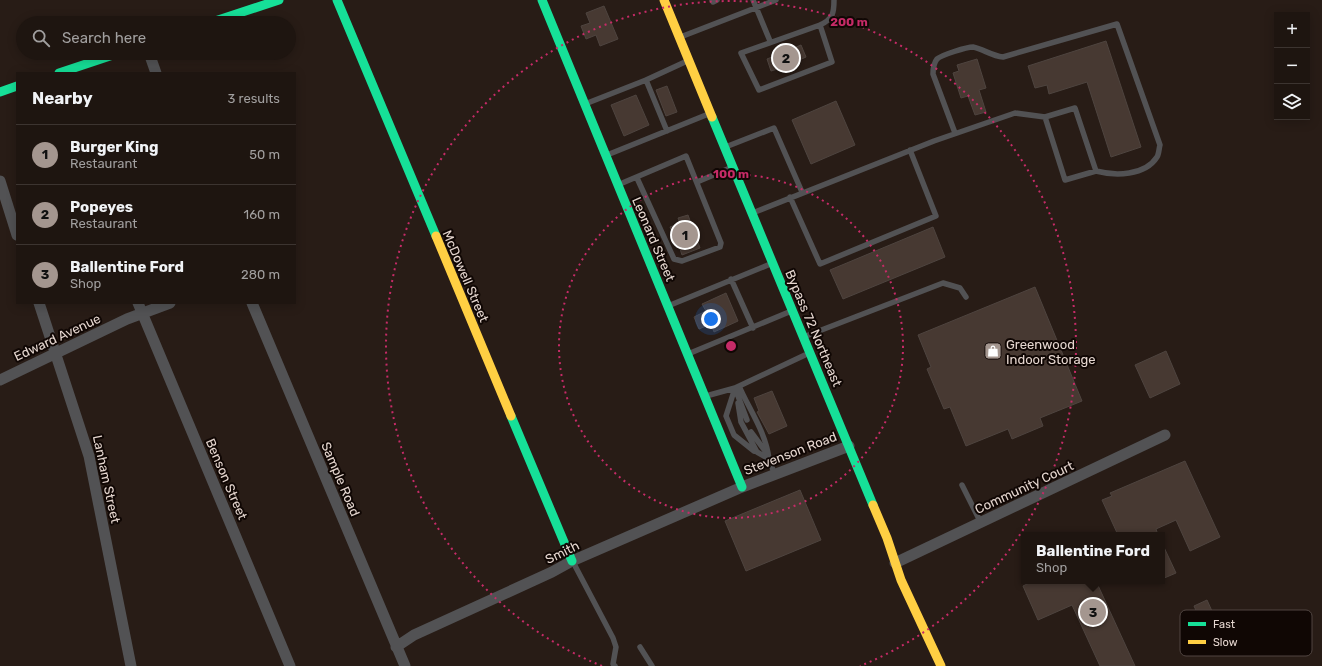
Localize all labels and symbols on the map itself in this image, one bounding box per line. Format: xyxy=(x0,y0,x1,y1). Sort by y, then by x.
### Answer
text: 200 m xyxy=(830,15,868,29)
pin: 2 xyxy=(773,43,799,73)
text: 100 m xyxy=(713,167,749,181)
street label: Leonard Street xyxy=(629,195,678,284)
pin: 1 xyxy=(672,220,698,250)
street label: McDowell Street xyxy=(439,228,492,324)
street label: Bypass 72 Northeast xyxy=(782,268,845,389)
your location xyxy=(701,309,721,329)
street label: Edward Avenue xyxy=(12,311,103,364)
place label: Greenwood Indoor Storage xyxy=(1006,337,1096,368)
centre of rings xyxy=(724,339,738,353)
shop icon: Greenwood Indoor Storage xyxy=(983,341,1003,361)
street label: Stevenson Road xyxy=(742,429,839,478)
street label: Lanham Street xyxy=(90,434,123,525)
street label: Benson Street xyxy=(203,436,250,522)
street label: Sample Road xyxy=(318,440,363,518)
street label: Community Court xyxy=(972,458,1076,517)
street label: Smith xyxy=(543,538,582,567)
pin: 3 xyxy=(1080,597,1106,627)
legend xyxy=(1180,610,1312,656)
text: Fast xyxy=(1213,618,1236,631)
text: Slow xyxy=(1213,636,1238,649)

